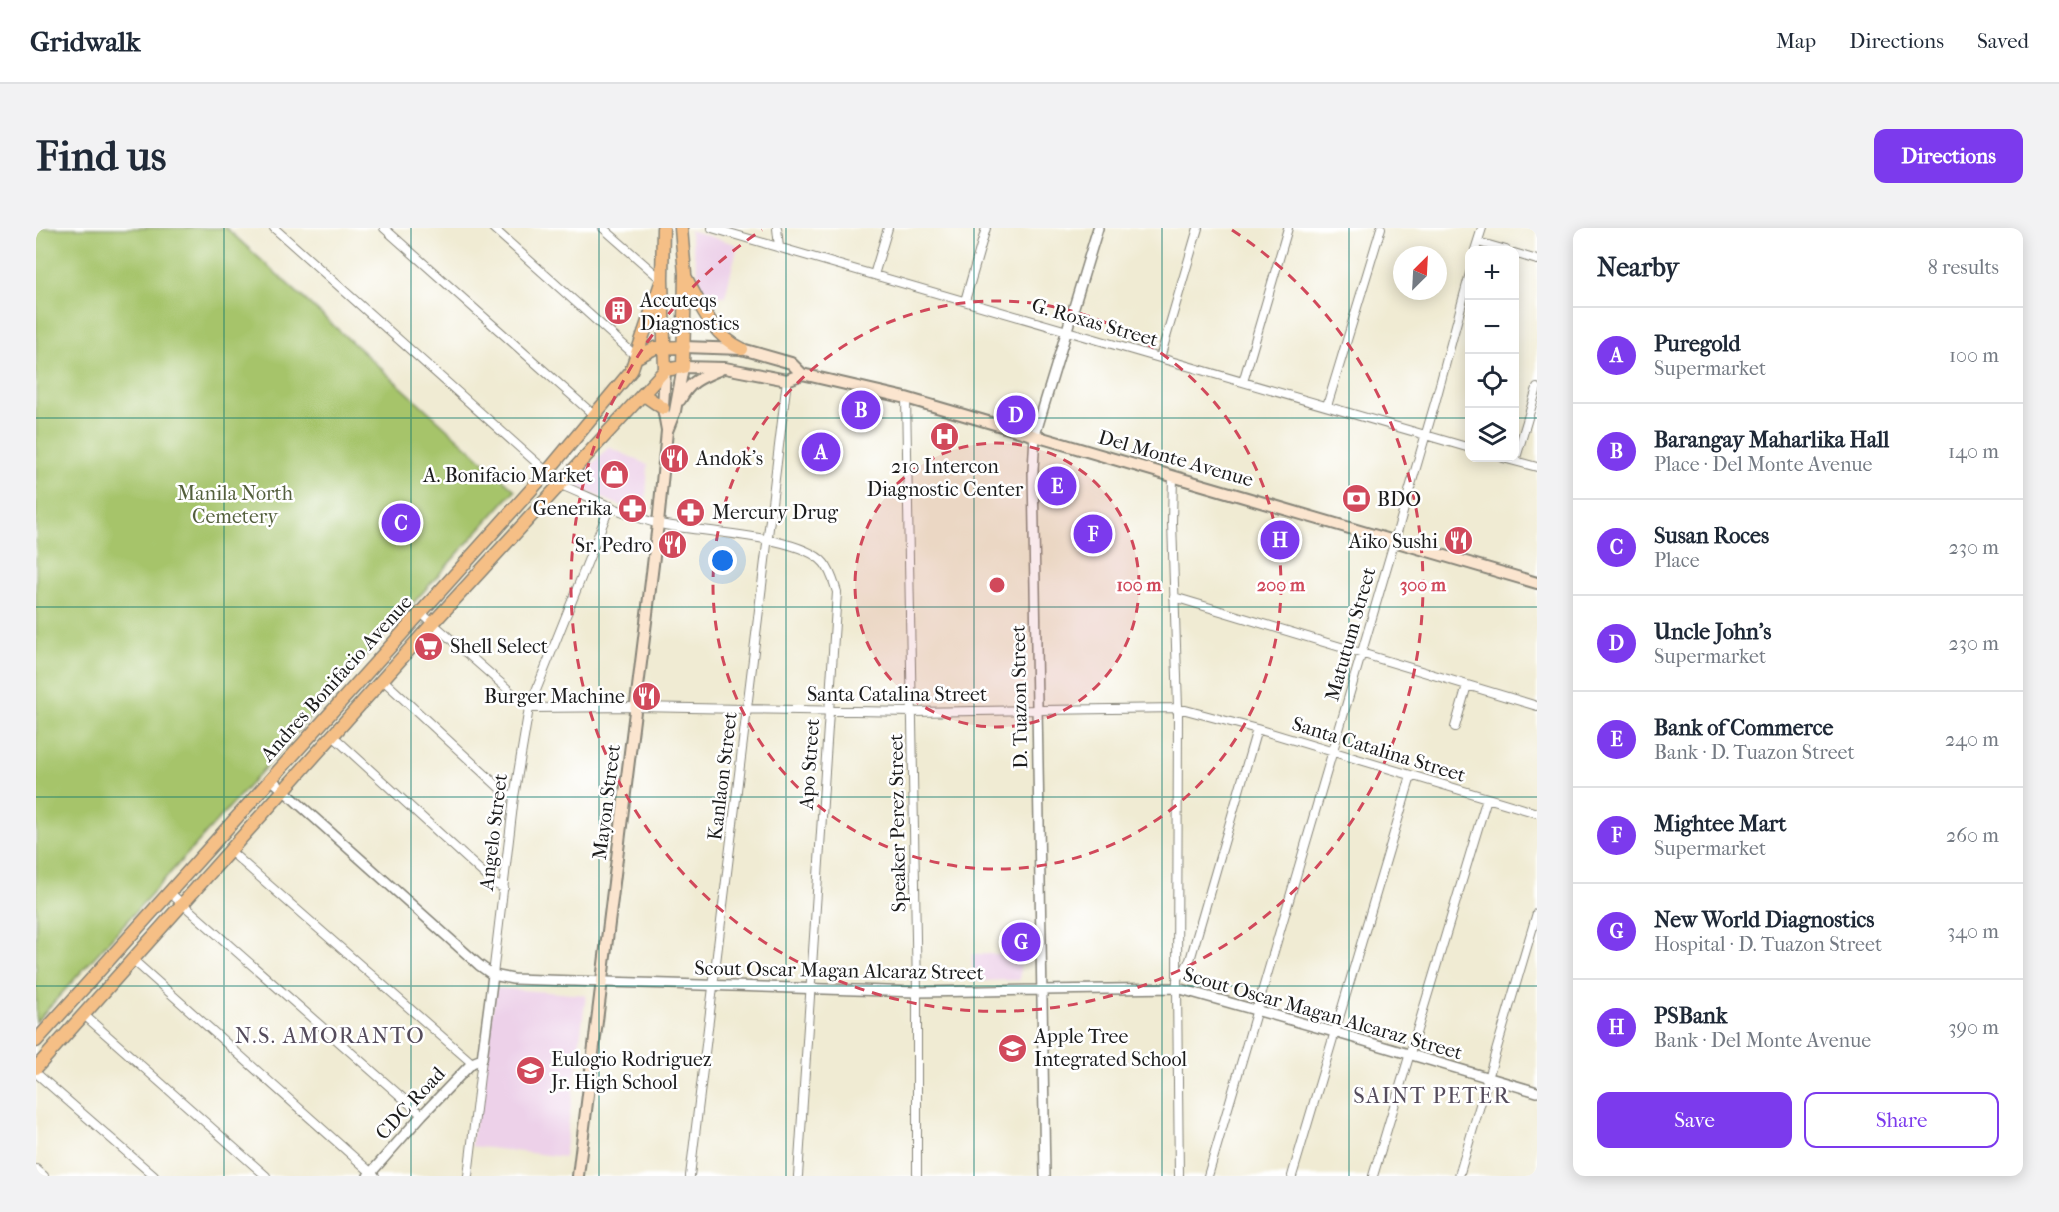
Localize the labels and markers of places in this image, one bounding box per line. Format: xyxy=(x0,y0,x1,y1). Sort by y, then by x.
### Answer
place label: Accuteqs Diagnostics xyxy=(639,289,739,335)
building icon: Accuteqs Diagnostics xyxy=(603,295,635,327)
pin: B xyxy=(842,388,880,432)
pin: D xyxy=(996,392,1036,438)
hospital icon: 210 Intercon Diagnostic Center xyxy=(929,420,961,452)
pin: A xyxy=(802,430,840,474)
restaurant icon: Andok's xyxy=(659,442,691,474)
place label: Andok's xyxy=(695,447,763,470)
place label: 210 Intercon Diagnostic Center xyxy=(867,455,1024,501)
shop icon: A. Bonifacio Market xyxy=(598,459,630,491)
place label: A. Bonifacio Market xyxy=(422,464,593,487)
pin: E xyxy=(1038,464,1076,508)
bank icon: BDO xyxy=(1340,483,1372,515)
place label: BDO xyxy=(1377,488,1421,511)
pharmacy icon: Generika xyxy=(617,492,649,524)
pharmacy icon: Mercury Drug xyxy=(675,496,707,528)
place label: Generika xyxy=(533,497,613,520)
pin: C xyxy=(382,500,421,546)
place label: Mercury Drug xyxy=(712,501,838,524)
pin: F xyxy=(1074,512,1112,556)
pin: H xyxy=(1260,518,1300,562)
restaurant icon: Aiko Sushi xyxy=(1443,525,1475,557)
restaurant icon: Sr. Pedro xyxy=(657,529,689,561)
place label: Aiko Sushi xyxy=(1348,530,1438,553)
place label: Sr. Pedro xyxy=(575,534,652,557)
centre of rings xyxy=(987,575,1007,595)
supermarket icon: Shell Select xyxy=(413,630,445,662)
place label: Shell Select xyxy=(450,635,548,658)
restaurant icon: Burger Machine xyxy=(630,680,662,712)
place label: Burger Machine xyxy=(484,685,625,708)
pin: G xyxy=(1002,920,1040,964)
place label: Apple Tree Integrated School xyxy=(1033,1025,1187,1071)
school or university icon: Apple Tree Integrated School xyxy=(997,1032,1029,1064)
place label: Eulogio Rodriguez Jr. High School xyxy=(549,1048,712,1094)
school or university icon: Eulogio Rodriguez Jr. High School xyxy=(514,1054,546,1086)

